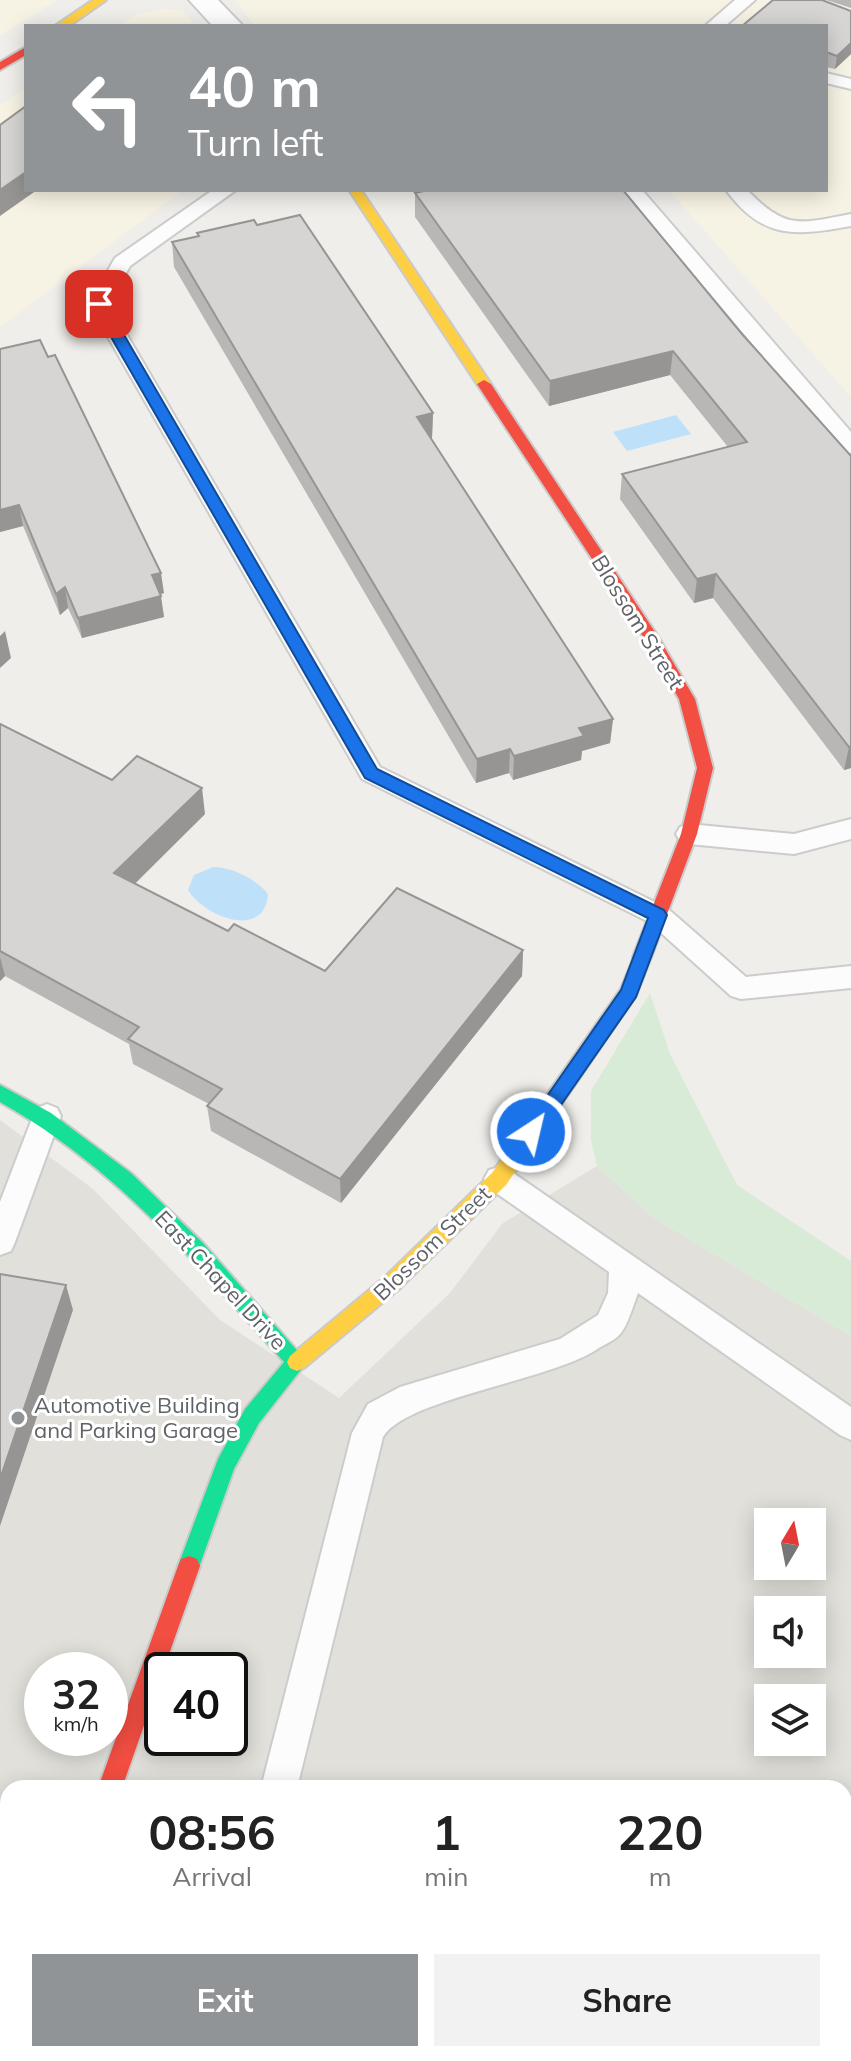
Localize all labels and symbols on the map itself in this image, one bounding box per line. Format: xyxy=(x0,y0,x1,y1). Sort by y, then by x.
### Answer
pin xyxy=(65,270,133,338)
street label: Blossom Street xyxy=(586,550,691,695)
position arrow xyxy=(489,1090,573,1174)
street label: Blossom Street xyxy=(367,1180,497,1306)
street label: East Chapel Drive xyxy=(149,1204,293,1356)
place label: Automotive Building and Parking Garage xyxy=(34,1391,240,1444)
marker: Automotive Building and Parking Garage xyxy=(9,1409,27,1427)
north arrow xyxy=(754,1508,826,1580)
speed limit sign: 40 xyxy=(144,1652,248,1756)

